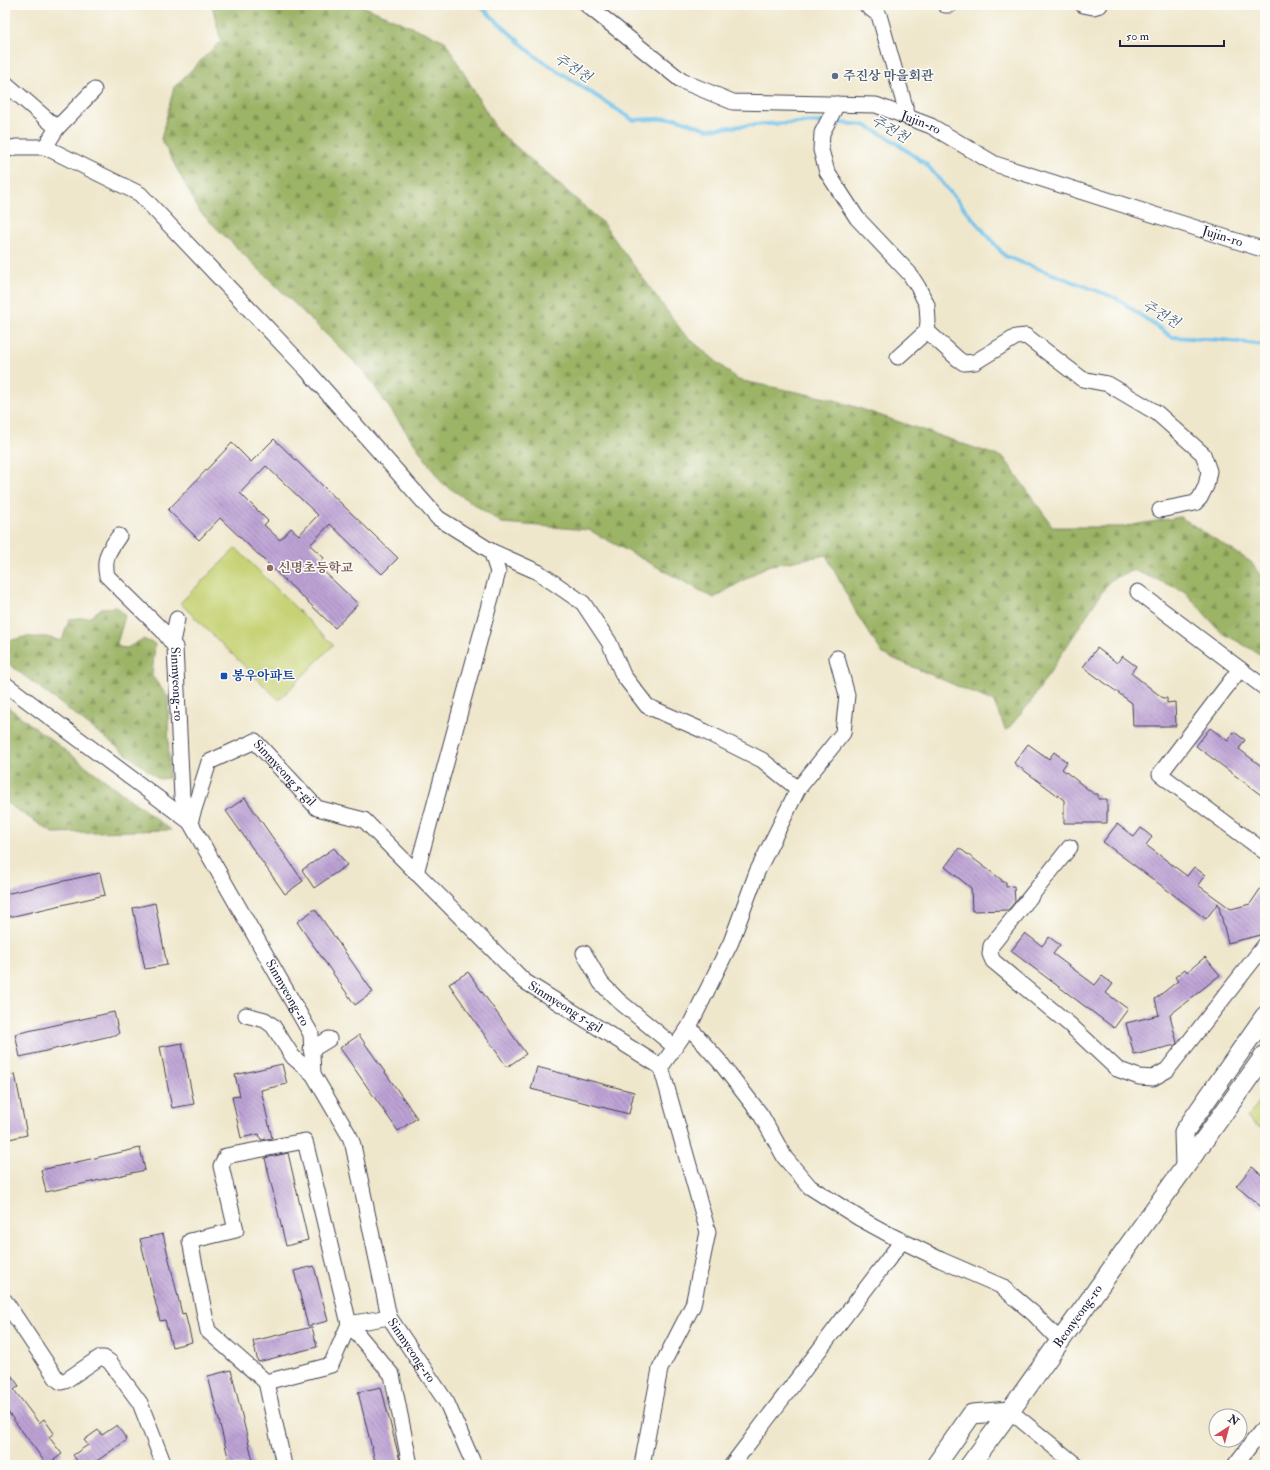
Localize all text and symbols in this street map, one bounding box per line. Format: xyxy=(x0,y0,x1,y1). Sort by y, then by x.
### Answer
scale bar xyxy=(1120,22,1224,48)
text: 50 m xyxy=(1126,29,1150,44)
water label: 주전천 xyxy=(551,50,596,87)
place label: 주진상 마을회관 xyxy=(843,68,934,84)
marker: 주진상 마을회관 xyxy=(830,71,840,81)
street label: Jujin-ro xyxy=(898,107,944,138)
water label: 주전천 xyxy=(868,111,913,147)
street label: Jujin-ro xyxy=(1199,222,1245,250)
water label: 주전천 xyxy=(1139,296,1184,332)
place label: 신명초등학교 xyxy=(278,560,354,576)
marker: 신명초등학교 xyxy=(265,563,275,573)
street label: Sinmyeong-ro xyxy=(167,647,186,721)
place label: 봉우아파트 xyxy=(232,668,295,684)
marker: 봉우아파트 xyxy=(219,671,229,681)
street label: Sinmyeong 5-gil xyxy=(250,736,320,810)
street label: Sinmyeong-ro xyxy=(262,957,313,1029)
street label: Sinmyeong 5-gil xyxy=(525,978,606,1037)
street label: Beonyeong-ro xyxy=(1050,1281,1106,1351)
street label: Sinmyeong-ro xyxy=(384,1315,439,1386)
north arrow xyxy=(1208,1408,1248,1448)
text: N xyxy=(1225,1412,1242,1429)

